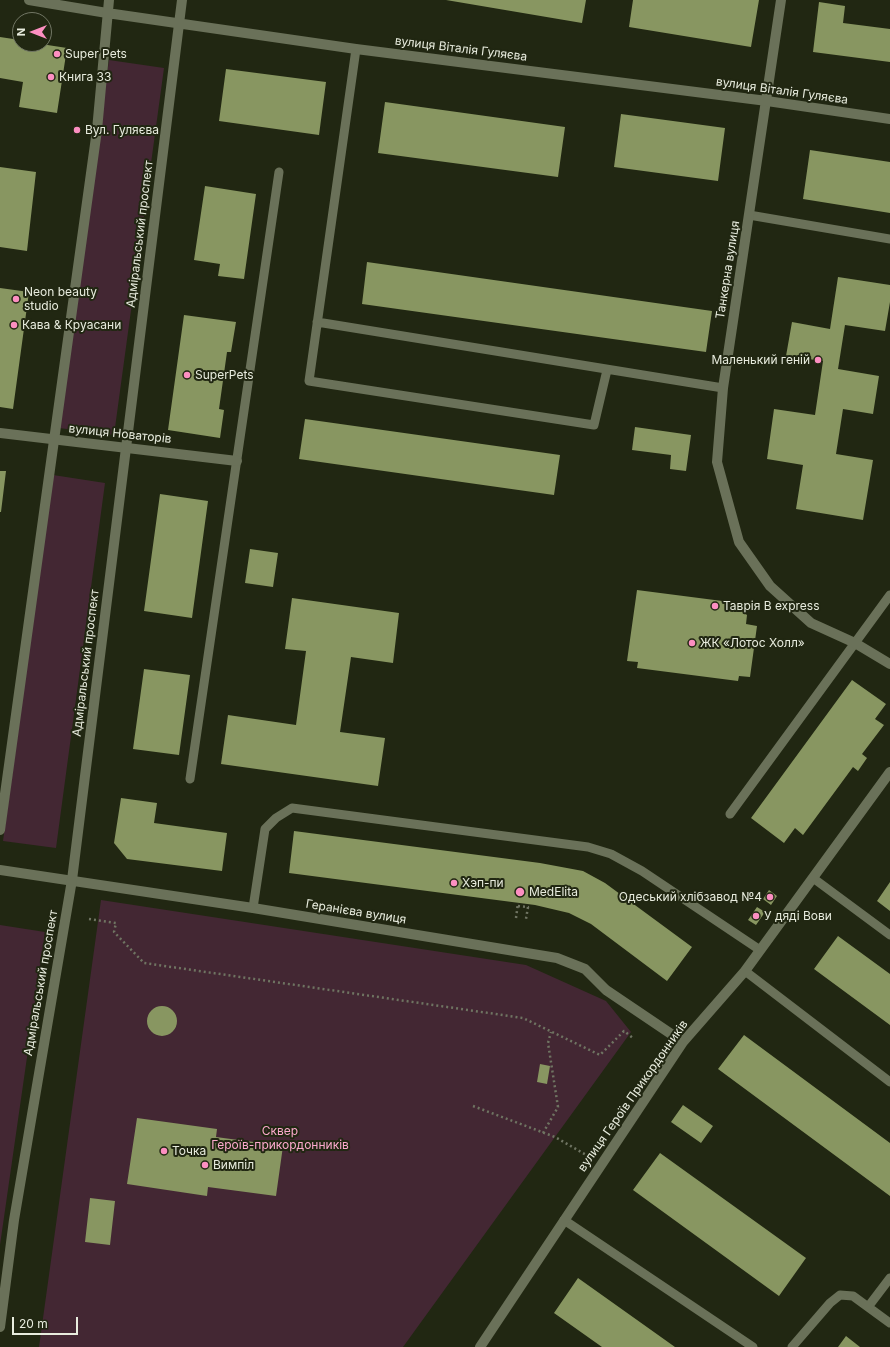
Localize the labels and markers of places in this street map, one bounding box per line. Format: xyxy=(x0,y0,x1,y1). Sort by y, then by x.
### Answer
place label: Super Pets xyxy=(65,47,127,61)
marker: Super Pets xyxy=(52,49,62,59)
place label: Книга 33 xyxy=(59,70,111,84)
marker: Книга 33 xyxy=(46,72,56,82)
place label: Вул. Гуляєва xyxy=(85,123,159,137)
marker: Вул. Гуляєва xyxy=(72,125,82,135)
place label: Neon beauty studio xyxy=(24,285,97,313)
marker: Neon beauty studio xyxy=(11,294,21,304)
place label: Кава & Круасани xyxy=(22,318,121,332)
marker: Кава & Круасани xyxy=(9,320,19,330)
place label: Маленький геній xyxy=(712,353,810,367)
marker: Маленький геній xyxy=(813,355,823,365)
place label: SuperPets xyxy=(195,368,254,382)
marker: SuperPets xyxy=(182,370,192,380)
place label: Таврія В express xyxy=(723,599,819,613)
marker: Таврія В express xyxy=(710,601,720,611)
place label: ЖК «Лотос Холл» xyxy=(700,636,805,650)
marker: ЖК «Лотос Холл» xyxy=(687,638,697,648)
place label: Хэп-пи xyxy=(462,876,504,890)
marker: Хэп-пи xyxy=(449,878,459,888)
place label: MedElita xyxy=(529,885,578,899)
marker: MedElita xyxy=(514,886,526,898)
place label: Одеський хлібзавод №4 xyxy=(619,890,762,904)
marker: Одеський хлібзавод №4 xyxy=(765,892,775,902)
place label: У дяді Вови xyxy=(764,909,832,923)
marker: У дяді Вови xyxy=(751,911,761,921)
place label: Точка xyxy=(172,1144,206,1158)
marker: Точка xyxy=(159,1146,169,1156)
place label: Вимпіл xyxy=(213,1158,254,1172)
marker: Вимпіл xyxy=(200,1160,210,1170)

